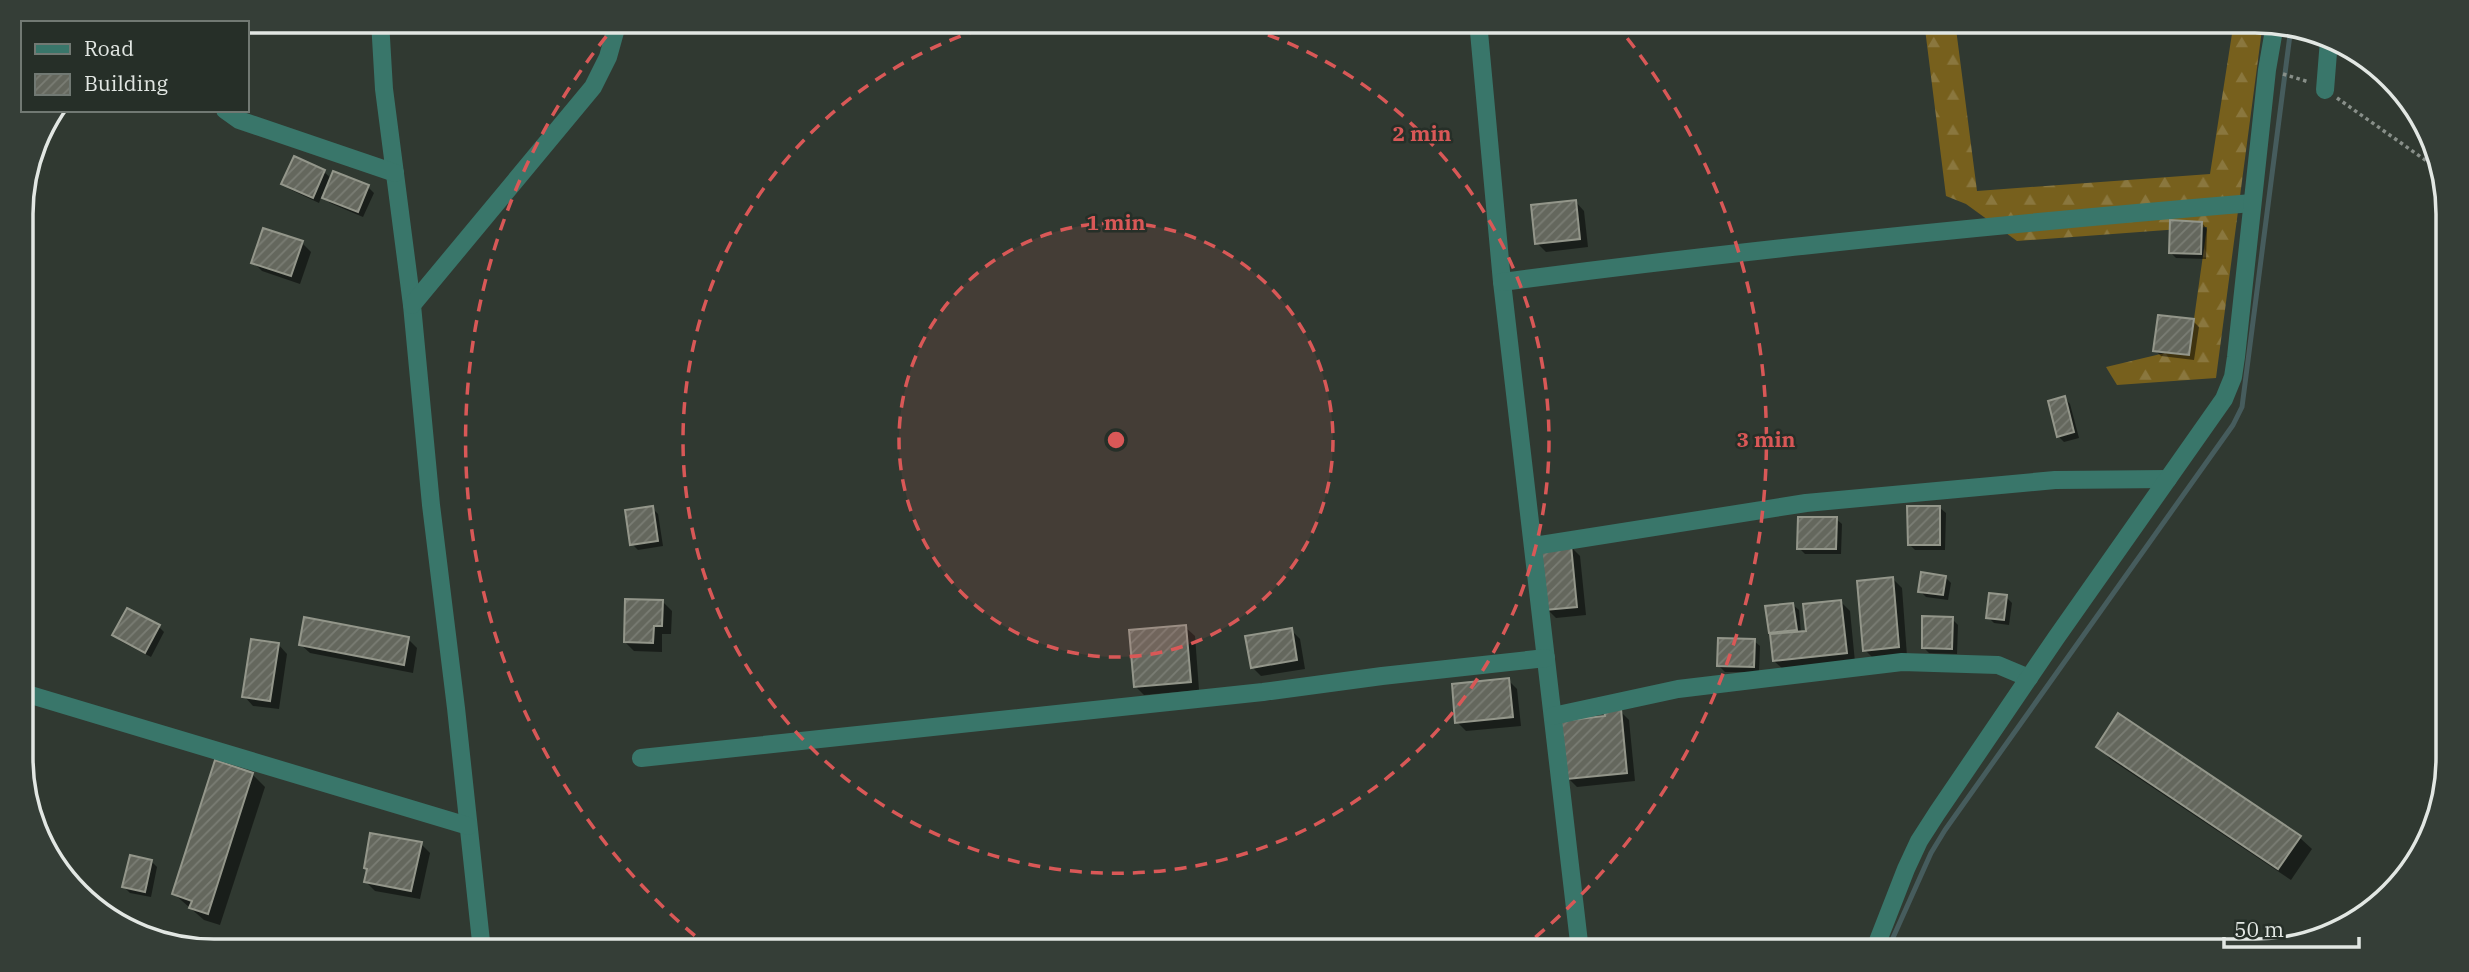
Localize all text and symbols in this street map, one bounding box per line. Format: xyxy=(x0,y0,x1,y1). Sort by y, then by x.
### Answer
legend xyxy=(21,21,248,112)
text: Road xyxy=(84,34,134,62)
text: Building xyxy=(84,69,169,97)
text: 2 min xyxy=(1393,119,1451,147)
text: 1 min xyxy=(1087,208,1145,236)
text: 3 min xyxy=(1737,425,1795,453)
centre of rings xyxy=(1104,428,1128,452)
scale bar xyxy=(2224,906,2359,950)
text: 50 m xyxy=(2234,915,2284,943)

